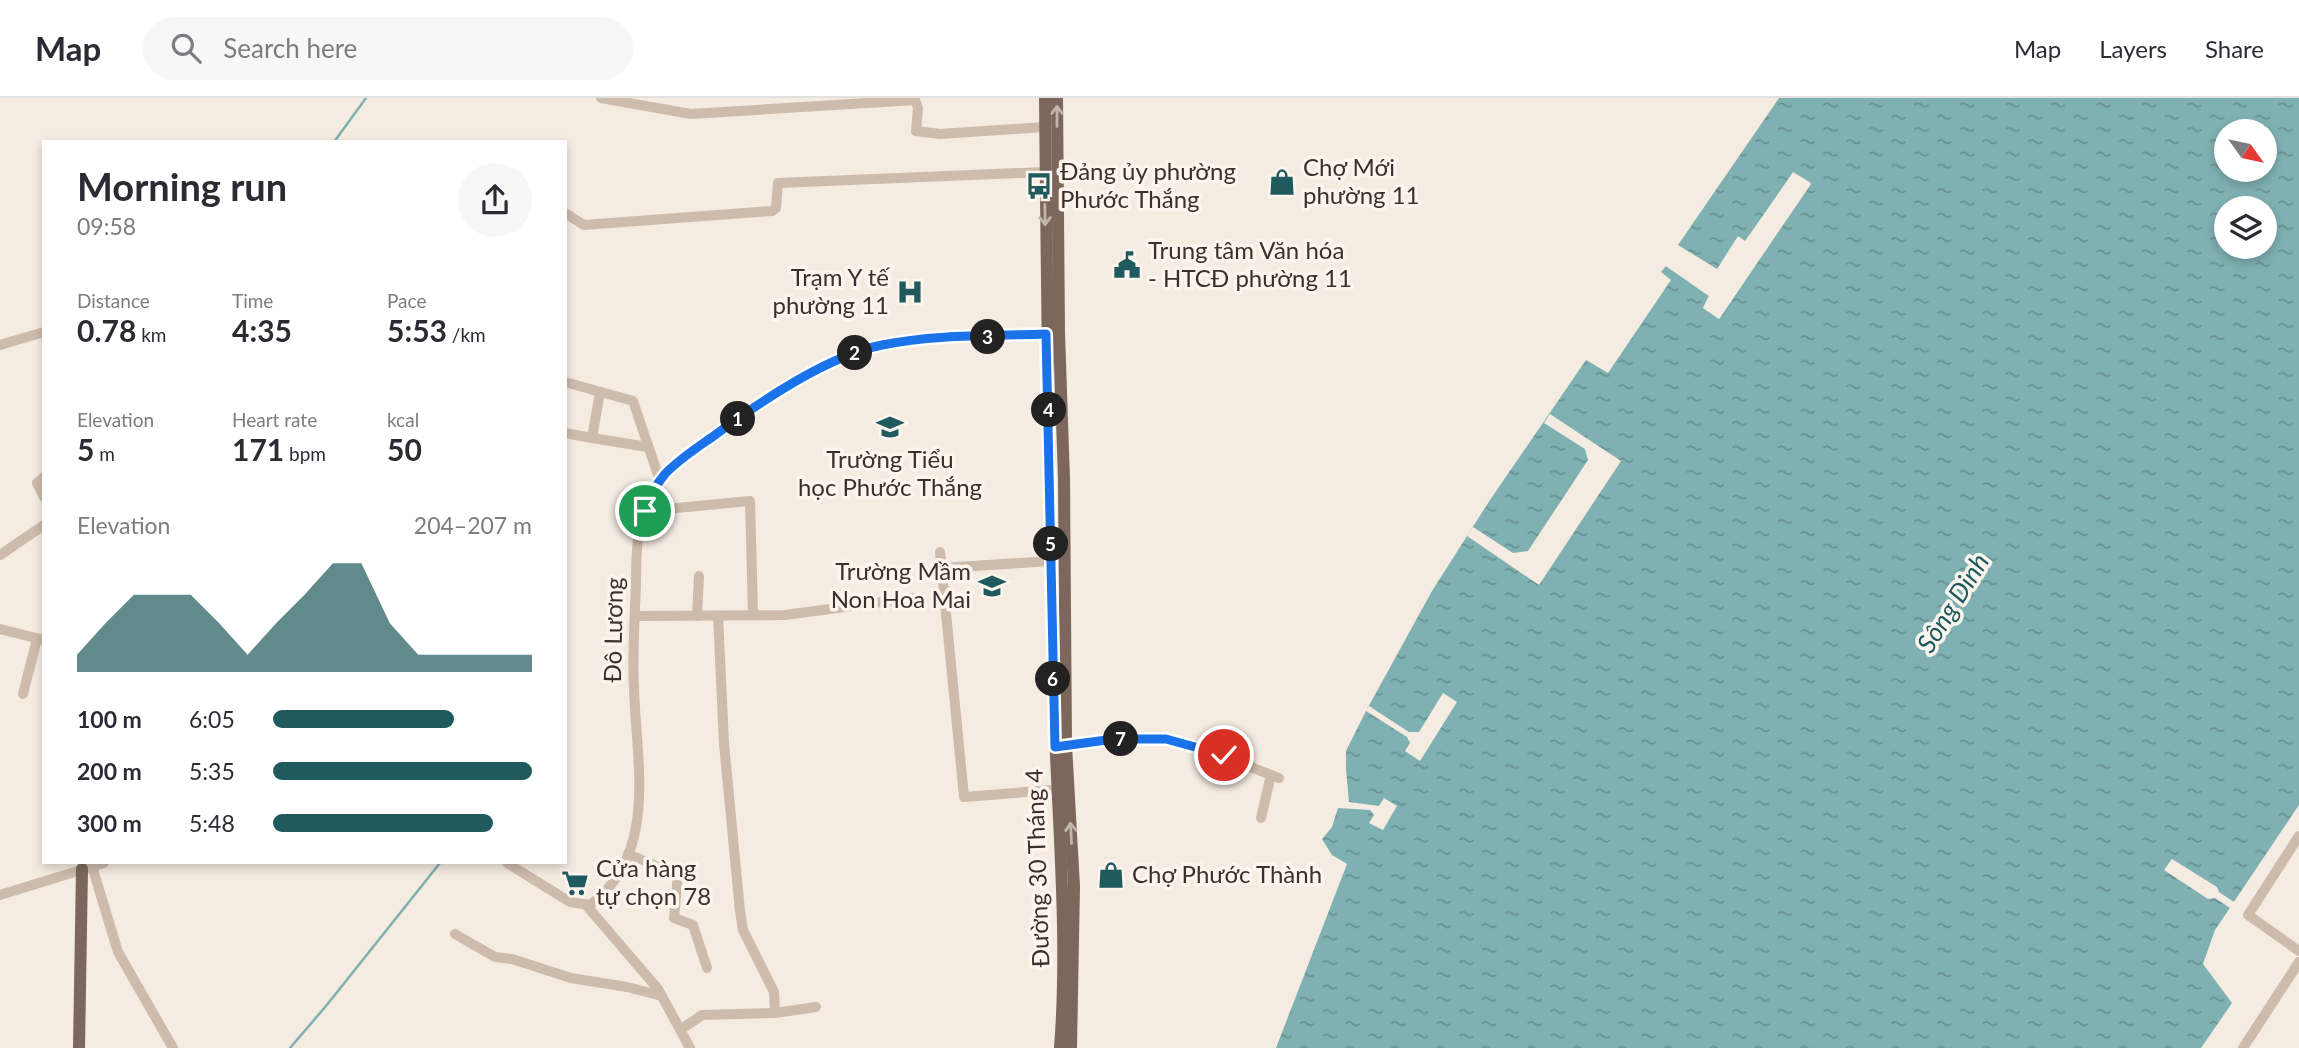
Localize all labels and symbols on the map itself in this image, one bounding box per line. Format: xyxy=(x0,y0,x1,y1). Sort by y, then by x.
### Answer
one-way arrow xyxy=(1050,105,1064,128)
north arrow xyxy=(2214,119,2277,182)
place label: Chợ Mới phường 11 xyxy=(1303,152,1420,209)
place label: Đảng ủy phường Phước Thắng xyxy=(1060,156,1236,213)
shop icon: Chợ Mới phường 11 xyxy=(1267,167,1297,197)
bus stop icon: Đảng ủy phường Phước Thắng xyxy=(1024,171,1054,201)
one-way arrow xyxy=(1038,203,1052,226)
place label: Trung tâm Văn hóa - HTCĐ phường 11 xyxy=(1148,235,1352,292)
public building icon: Trung tâm Văn hóa - HTCĐ phường 11 xyxy=(1112,250,1142,280)
place label: Trạm Y tế phường 11 xyxy=(773,262,891,319)
hospital icon: Trạm Y tế phường 11 xyxy=(895,277,925,307)
pin: 3 xyxy=(970,320,1006,354)
pin: 2 xyxy=(838,336,872,370)
pin: 4 xyxy=(1032,392,1066,428)
pin: 1 xyxy=(720,402,756,436)
school or university icon: Trường Tiểu học Phước Thắng xyxy=(875,412,905,442)
place label: Trường Tiểu học Phước Thắng xyxy=(798,444,982,501)
pin xyxy=(615,481,675,541)
pin: 5 xyxy=(1034,526,1068,562)
water label: Sông Dinh xyxy=(1909,547,1995,658)
place label: Trường Mầm Non Hoa Mai xyxy=(831,556,971,613)
school or university icon: Trường Mầm Non Hoa Mai xyxy=(977,571,1007,601)
street label: Đô Lương xyxy=(597,577,628,683)
pin: 6 xyxy=(1036,662,1070,696)
pin: 7 xyxy=(1104,722,1138,756)
pin xyxy=(1194,725,1254,785)
street label: Đường 30 Tháng 4 xyxy=(1019,768,1054,968)
one-way arrow xyxy=(1064,822,1077,845)
place label: Cửa hàng tự chọn 78 xyxy=(596,853,711,910)
place label: Chợ Phước Thành xyxy=(1132,859,1322,888)
shop icon: Chợ Phước Thành xyxy=(1096,860,1126,890)
supermarket icon: Cửa hàng tự chọn 78 xyxy=(560,868,590,898)

